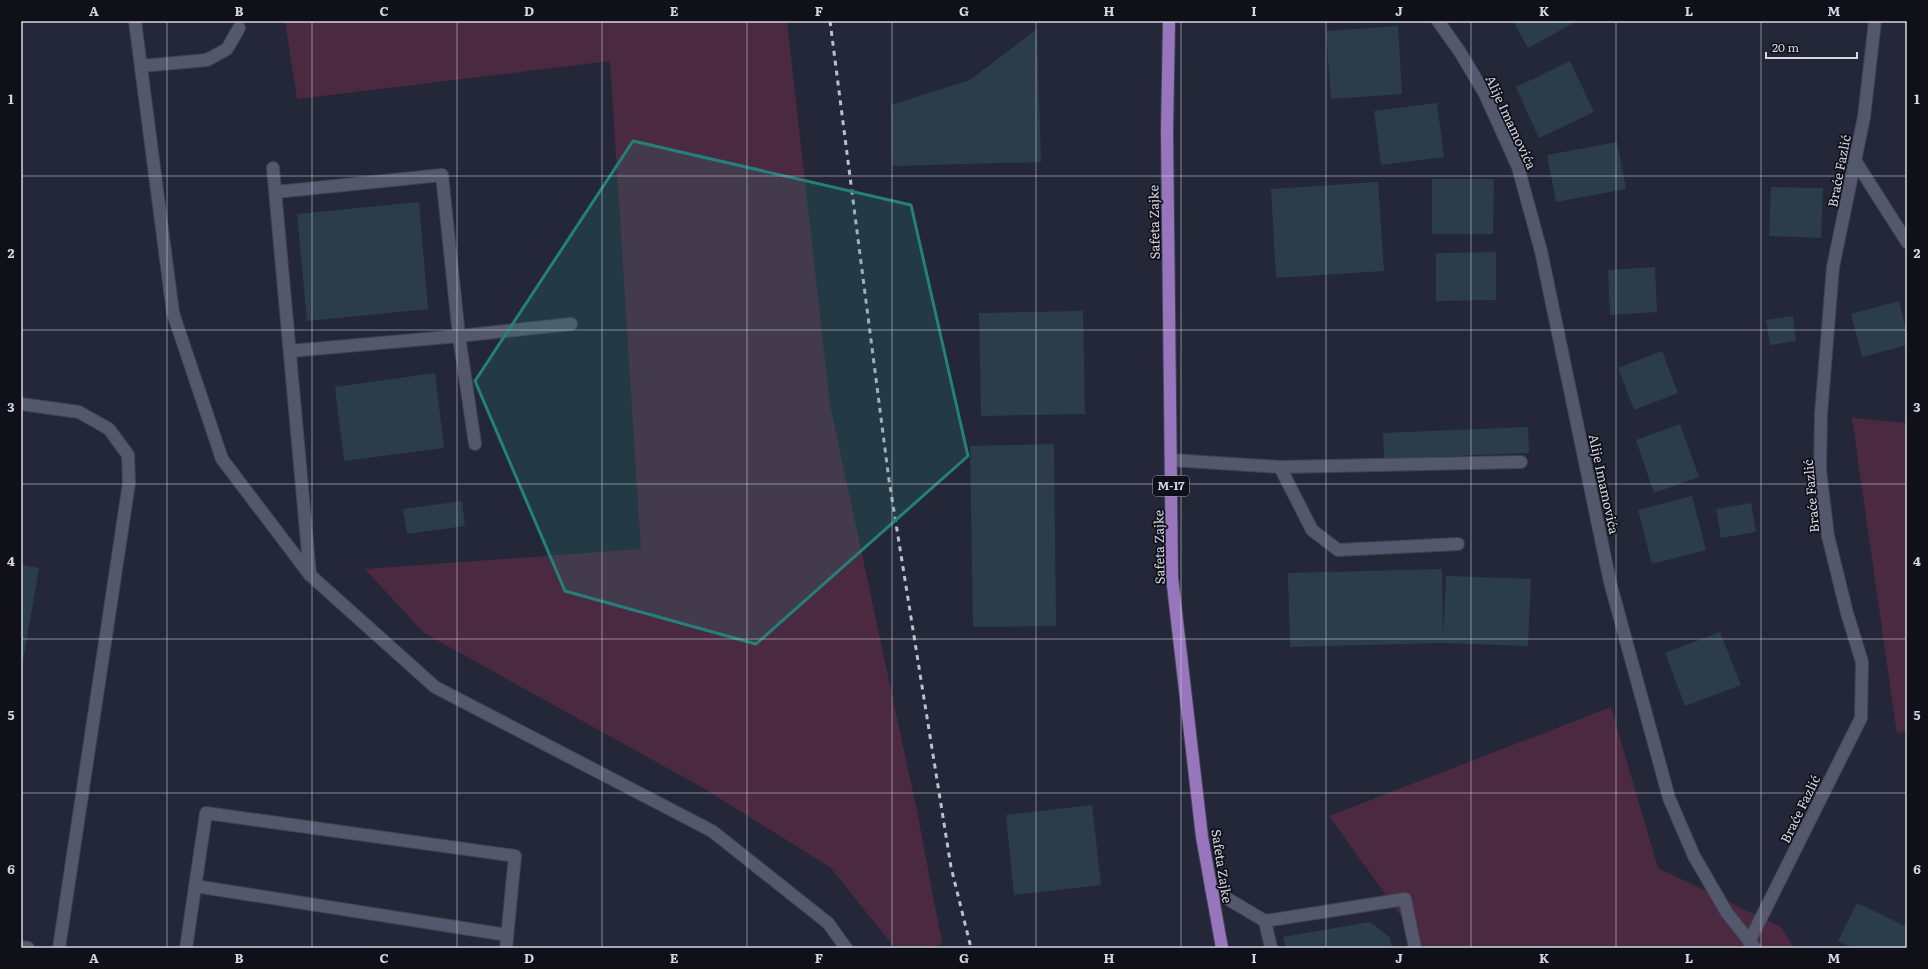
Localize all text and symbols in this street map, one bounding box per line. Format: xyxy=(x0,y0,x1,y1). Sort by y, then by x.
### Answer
text: A xyxy=(89,1,99,20)
text: B xyxy=(235,1,244,20)
text: C xyxy=(379,1,389,20)
text: D xyxy=(524,1,534,20)
text: E xyxy=(670,1,679,20)
text: F xyxy=(815,1,823,20)
text: G xyxy=(959,1,969,20)
text: H xyxy=(1104,1,1115,20)
text: I xyxy=(1251,1,1257,20)
text: J xyxy=(1395,1,1403,20)
text: K xyxy=(1539,1,1550,20)
text: L xyxy=(1685,1,1693,20)
text: M xyxy=(1828,1,1841,20)
scale bar xyxy=(1766,34,1857,60)
text: 20 m xyxy=(1772,38,1799,56)
street label: Alije Imamovića xyxy=(1481,72,1542,172)
text: 1 xyxy=(8,89,14,108)
text: 1 xyxy=(1914,89,1920,108)
street label: Braće Fazlić xyxy=(1822,133,1855,209)
street label: Safeta Zajke xyxy=(1143,184,1164,259)
text: 2 xyxy=(8,243,15,262)
text: 2 xyxy=(1914,243,1921,262)
text: 3 xyxy=(7,397,15,416)
text: 3 xyxy=(1913,397,1921,416)
street label: Alije Imamovića xyxy=(1585,432,1624,536)
street label: Braće Fazlić xyxy=(1798,458,1823,533)
road number: M-17 xyxy=(1153,476,1189,496)
street label: Safeta Zajke xyxy=(1148,509,1169,584)
text: 4 xyxy=(7,551,15,570)
text: 4 xyxy=(1913,551,1921,570)
text: 5 xyxy=(7,705,15,724)
text: 5 xyxy=(1913,705,1921,724)
street label: Braće Fazlić xyxy=(1775,771,1824,846)
street label: Safeta Zajke xyxy=(1207,828,1238,904)
text: 6 xyxy=(7,859,15,878)
text: 6 xyxy=(1913,859,1921,878)
text: A xyxy=(89,948,99,967)
text: B xyxy=(235,948,244,967)
text: C xyxy=(379,948,389,967)
text: D xyxy=(524,948,534,967)
text: E xyxy=(670,948,679,967)
text: F xyxy=(815,948,823,967)
text: G xyxy=(959,948,969,967)
text: H xyxy=(1104,948,1115,967)
text: I xyxy=(1251,948,1257,967)
text: J xyxy=(1395,948,1403,967)
text: K xyxy=(1539,948,1550,967)
text: L xyxy=(1685,948,1693,967)
text: M xyxy=(1828,948,1841,967)

